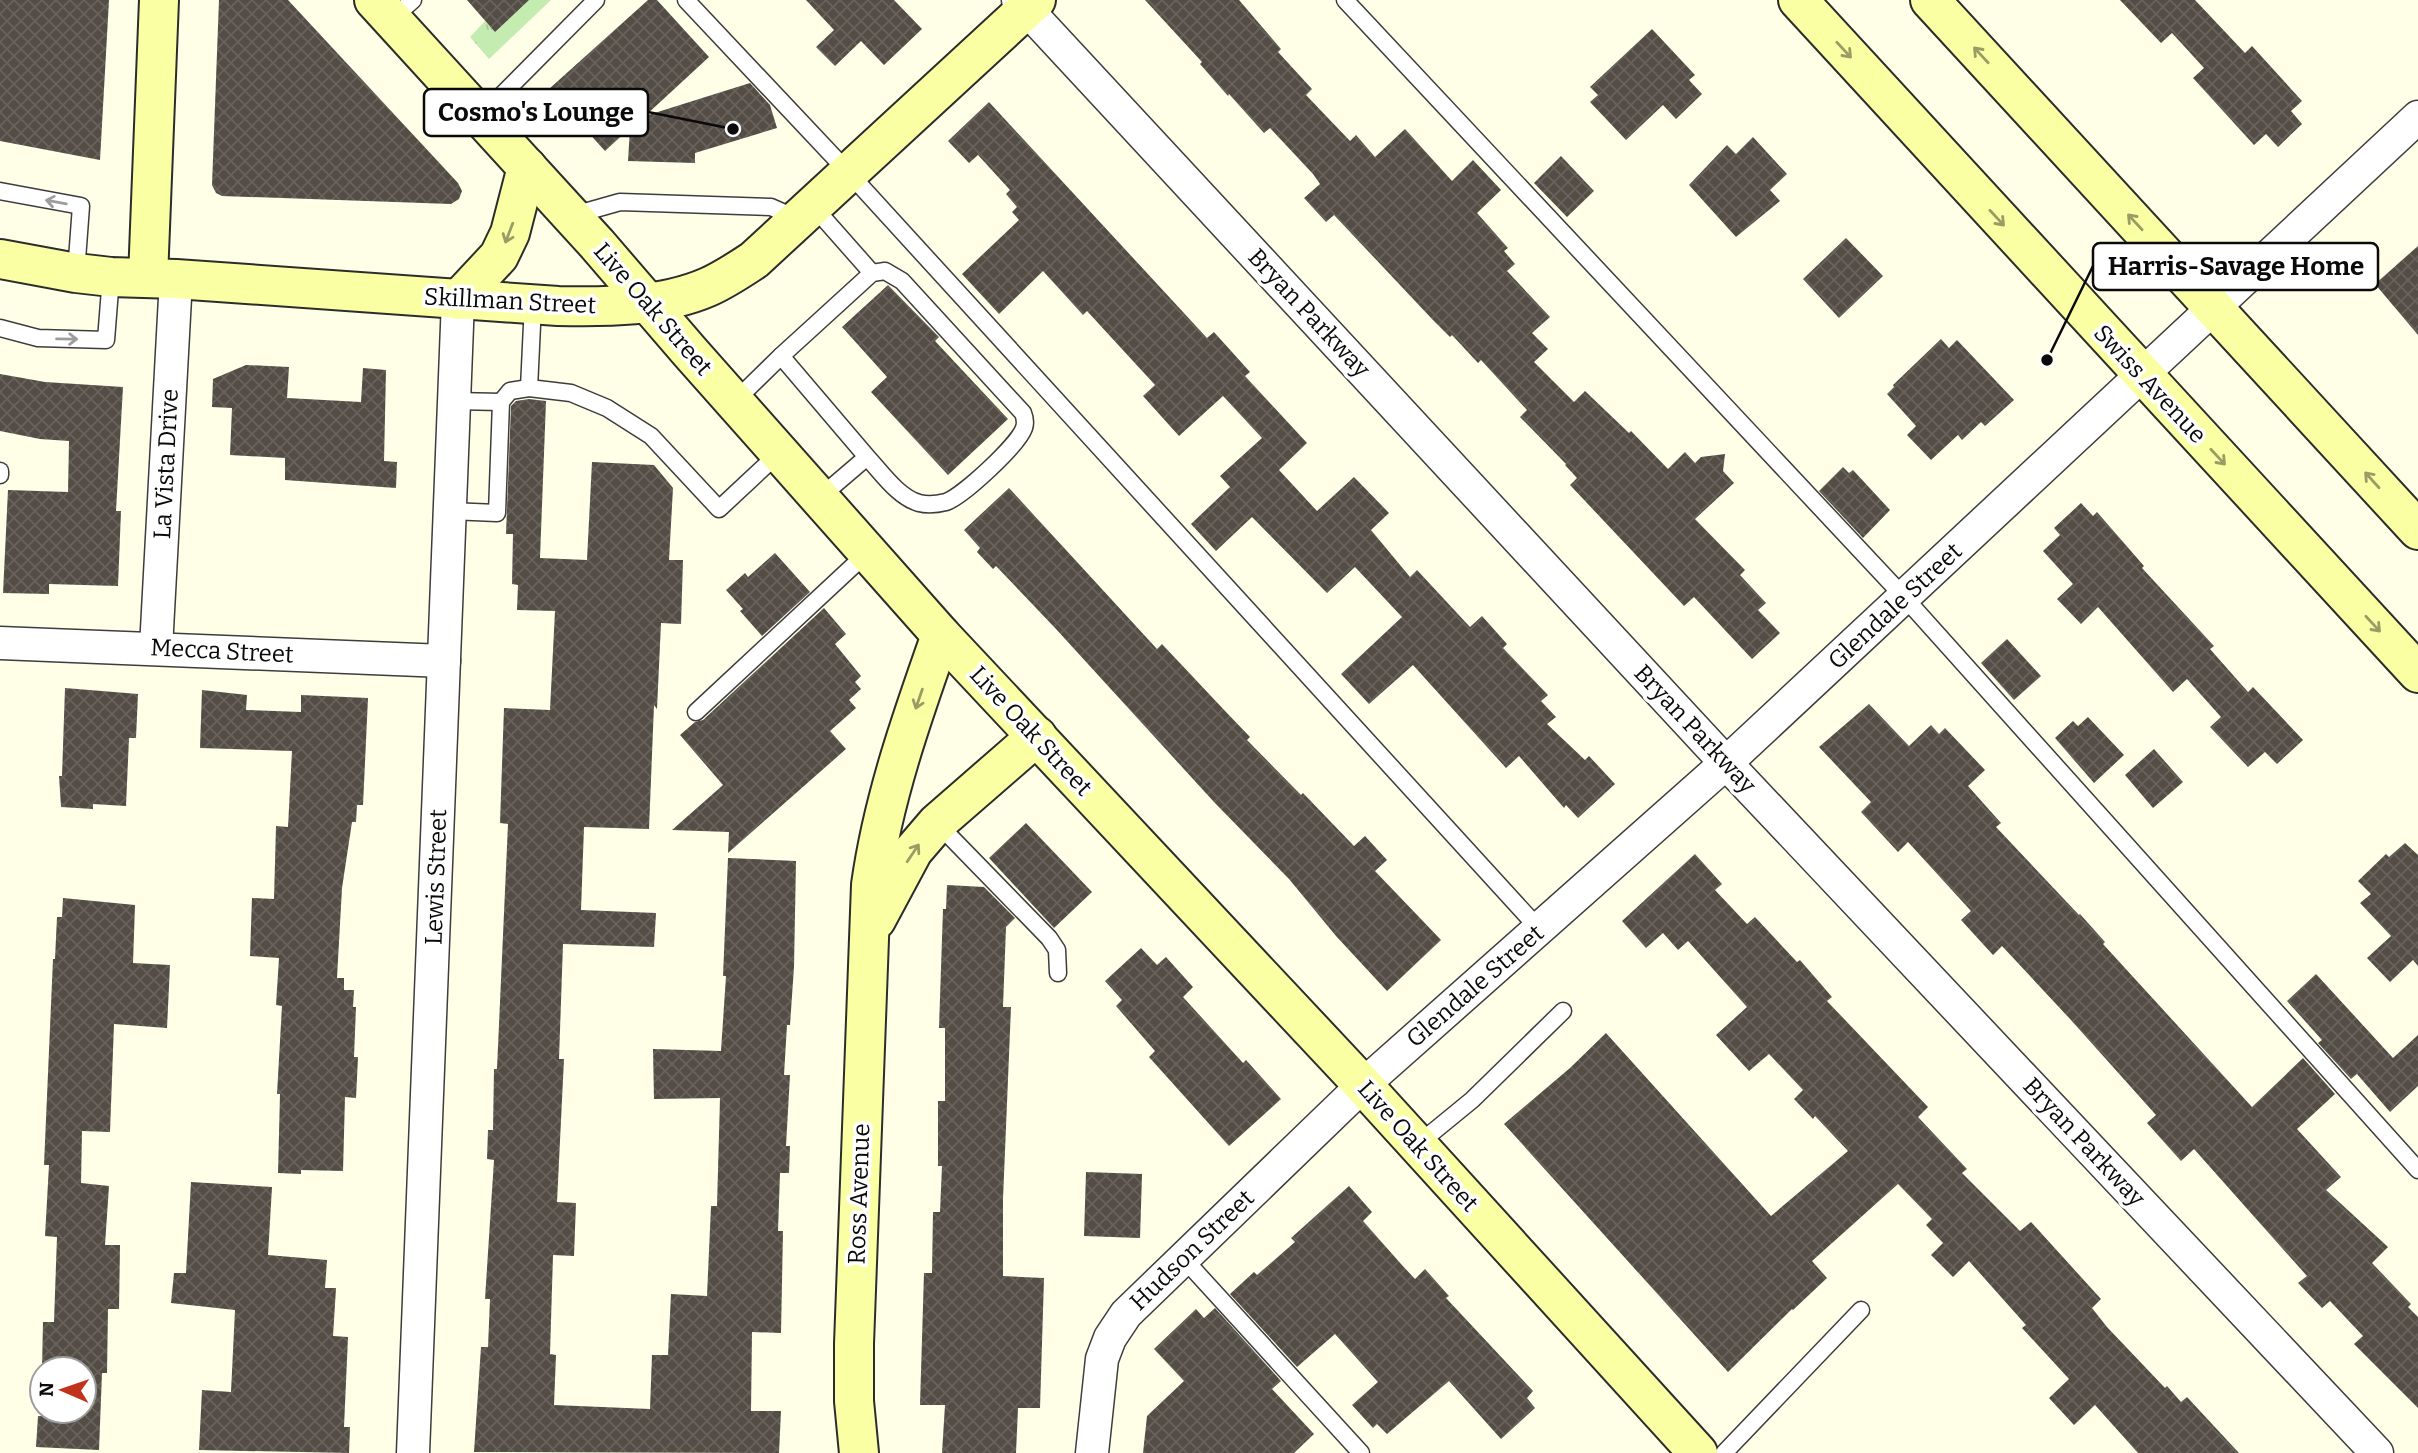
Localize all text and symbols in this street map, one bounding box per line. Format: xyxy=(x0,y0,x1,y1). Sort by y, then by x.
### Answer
one-way arrow xyxy=(1835,41,1852,58)
one-way arrow xyxy=(1973,46,1989,64)
callout: Cosmo's Lounge xyxy=(424,89,648,136)
text: Cosmo's Lounge xyxy=(438,97,634,128)
one-way arrow xyxy=(45,195,68,208)
one-way arrow xyxy=(1989,209,2006,226)
one-way arrow xyxy=(2127,213,2143,231)
one-way arrow xyxy=(502,222,515,243)
street label: Live Oak Street xyxy=(588,237,718,381)
street label: Bryan Parkway xyxy=(1242,243,1376,383)
callout: Harris-Savage Home xyxy=(2093,243,2378,290)
text: Harris-Savage Home xyxy=(2108,251,2364,282)
street label: Skillman Street xyxy=(423,283,597,320)
street label: Swiss Avenue xyxy=(2088,319,2212,449)
one-way arrow xyxy=(55,332,78,346)
street label: La Vista Drive xyxy=(148,388,184,540)
one-way arrow xyxy=(2210,448,2226,466)
one-way arrow xyxy=(2364,471,2380,489)
street label: Glendale Street xyxy=(1822,537,1968,675)
one-way arrow xyxy=(2364,615,2381,632)
street label: Mecca Street xyxy=(150,633,295,669)
street label: Bryan Parkway xyxy=(1628,659,1762,799)
street label: Live Oak Street xyxy=(964,661,1098,802)
one-way arrow xyxy=(911,688,924,710)
street label: Lewis Street xyxy=(420,808,452,945)
one-way arrow xyxy=(906,844,920,863)
street label: Glendale Street xyxy=(1401,919,1549,1053)
street label: Bryan Parkway xyxy=(2017,1072,2151,1212)
street label: Live Oak Street xyxy=(1352,1075,1484,1217)
street label: Ross Avenue xyxy=(843,1123,875,1265)
street label: Hudson Street xyxy=(1124,1184,1260,1316)
north arrow xyxy=(28,1355,98,1425)
text: N xyxy=(35,1381,58,1397)

